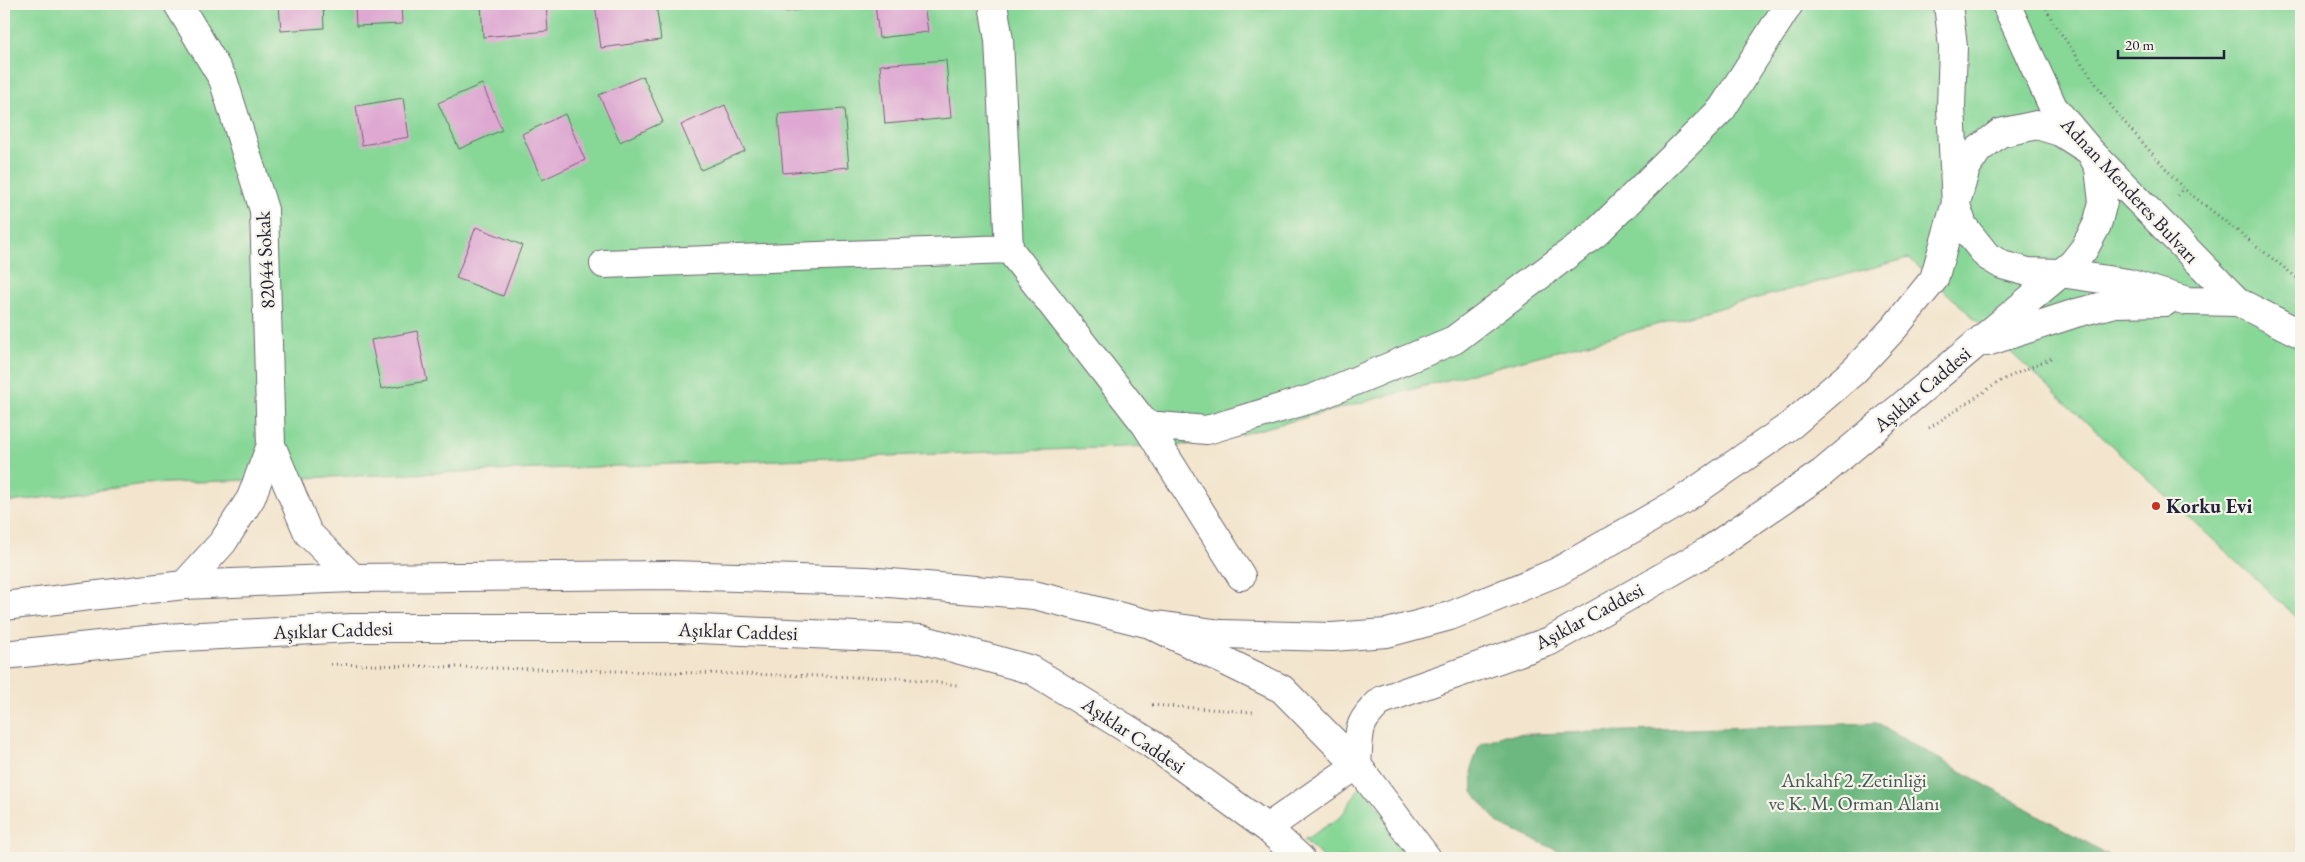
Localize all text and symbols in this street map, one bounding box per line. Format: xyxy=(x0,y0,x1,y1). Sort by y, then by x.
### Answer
scale bar xyxy=(2118,28,2224,60)
text: 20 m xyxy=(2125,35,2154,54)
street label: Adnan Menderes Bulvarı xyxy=(2055,111,2205,269)
street label: 82044 Sokak xyxy=(249,210,281,309)
street label: Aşıklar Caddesi xyxy=(1867,341,1976,438)
place label: Korku Evi xyxy=(2166,493,2252,519)
marker: Korku Evi xyxy=(2150,500,2162,512)
street label: Aşıklar Caddesi xyxy=(1529,576,1648,656)
street label: Aşıklar Caddesi xyxy=(272,615,393,645)
street label: Aşıklar Caddesi xyxy=(677,616,798,646)
street label: Aşıklar Caddesi xyxy=(1076,690,1191,779)
park label: Ankahf 2 .Zetinliği ve K. M. Orman Alanı xyxy=(1768,767,1940,816)

